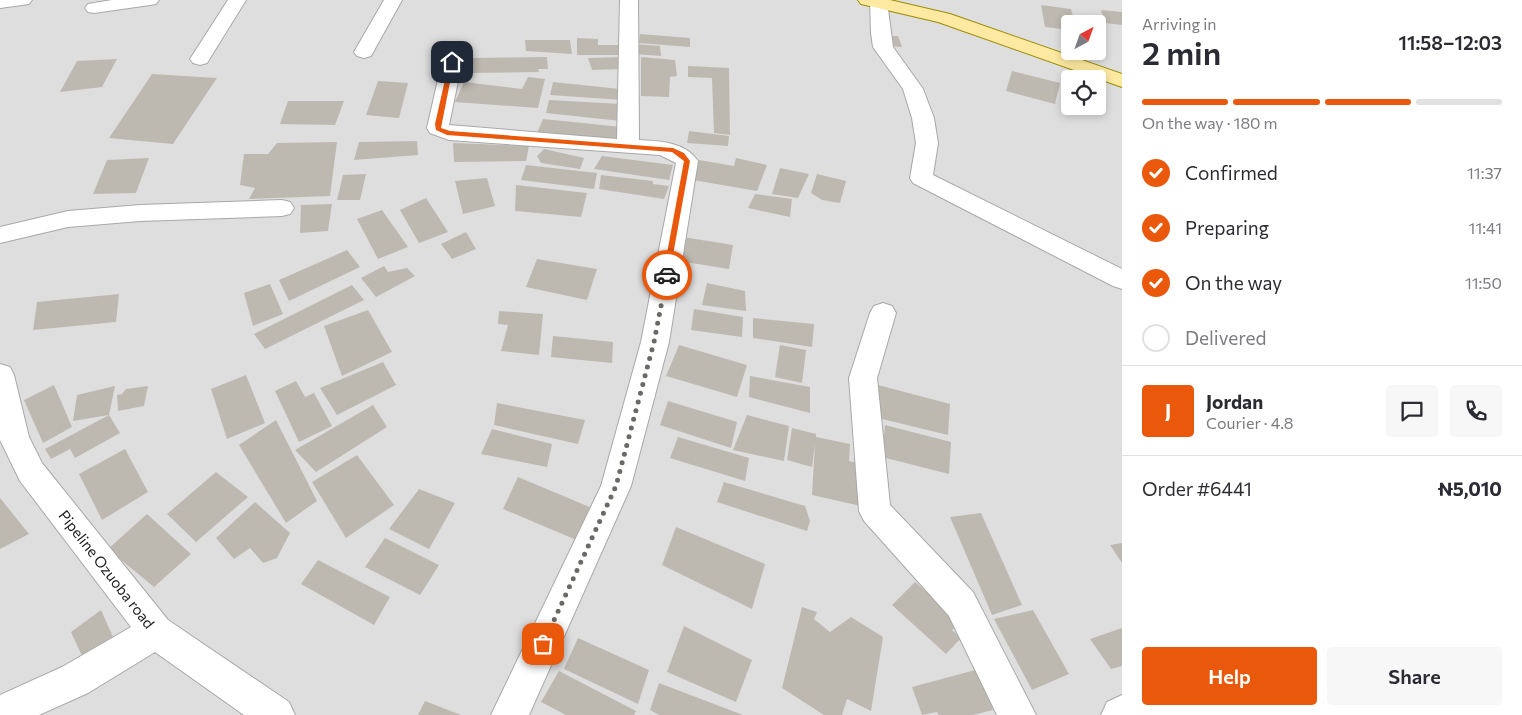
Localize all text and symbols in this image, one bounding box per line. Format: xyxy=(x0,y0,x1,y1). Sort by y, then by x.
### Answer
text: Arriving in xyxy=(1142,14,1216,33)
north arrow xyxy=(1061,15,1106,60)
map controls xyxy=(1061,15,1106,115)
text: 11:58–12:03 xyxy=(1399,31,1502,54)
text: 2 min xyxy=(1142,32,1221,72)
pin xyxy=(431,41,473,83)
icon: home xyxy=(438,48,466,76)
button: locate xyxy=(1061,70,1106,115)
text: On the way · 180 m xyxy=(1142,113,1278,132)
icon: check xyxy=(1142,159,1170,187)
text: Confirmed xyxy=(1185,161,1278,184)
text: 11:37 xyxy=(1467,163,1502,182)
icon: check xyxy=(1142,214,1170,242)
text: Preparing xyxy=(1185,216,1269,239)
text: 11:41 xyxy=(1469,218,1502,237)
courier xyxy=(642,250,692,300)
icon: car xyxy=(653,261,681,289)
icon: check xyxy=(1142,269,1170,297)
text: On the way xyxy=(1185,271,1282,294)
text: 11:50 xyxy=(1465,273,1502,292)
text: Delivered xyxy=(1185,326,1266,349)
button: chat xyxy=(1386,385,1438,437)
button: phone xyxy=(1450,385,1502,437)
text: Jordan xyxy=(1206,390,1263,413)
text: J xyxy=(1165,399,1171,422)
text: Courier · 4.8 xyxy=(1206,413,1293,432)
text: Order #6441 xyxy=(1142,477,1252,500)
text: ₦5,010 xyxy=(1437,477,1502,500)
street label: Pipeline Ozuoba road xyxy=(55,506,159,632)
pin xyxy=(522,623,564,665)
icon: bag xyxy=(529,630,557,658)
button: Help xyxy=(1142,647,1317,705)
button: Share xyxy=(1327,647,1502,705)

